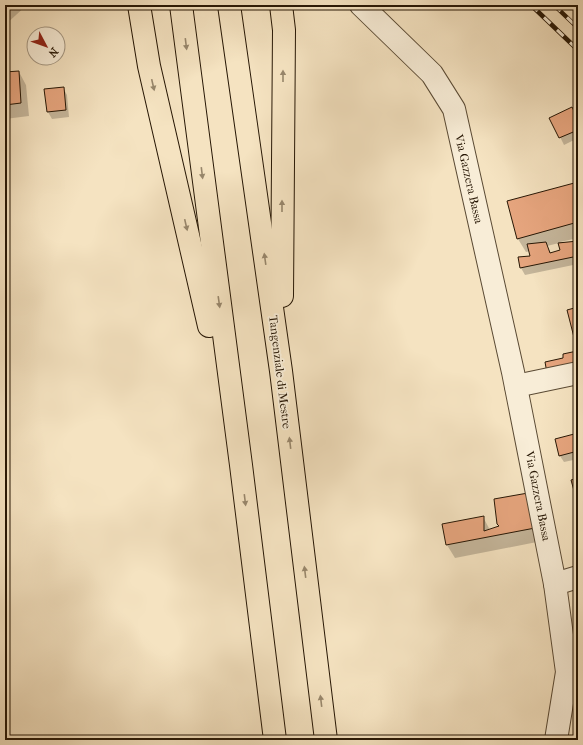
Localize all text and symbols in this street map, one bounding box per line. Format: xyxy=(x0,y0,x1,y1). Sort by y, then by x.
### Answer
north arrow xyxy=(26,26,66,66)
one-way arrow xyxy=(183,38,189,50)
text: N xyxy=(45,45,61,60)
one-way arrow xyxy=(280,70,287,82)
one-way arrow xyxy=(151,79,157,91)
street label: Via Gazzera Bassa xyxy=(452,132,486,225)
one-way arrow xyxy=(199,167,205,179)
one-way arrow xyxy=(279,199,285,212)
one-way arrow xyxy=(183,219,189,231)
one-way arrow xyxy=(262,253,268,265)
one-way arrow xyxy=(216,296,222,308)
street label: Tangenziale di Mestre xyxy=(266,314,294,430)
one-way arrow xyxy=(287,437,293,449)
street label: Via Gazzera Bassa xyxy=(522,449,554,542)
one-way arrow xyxy=(242,494,249,506)
one-way arrow xyxy=(302,566,308,578)
one-way arrow xyxy=(318,695,324,707)

